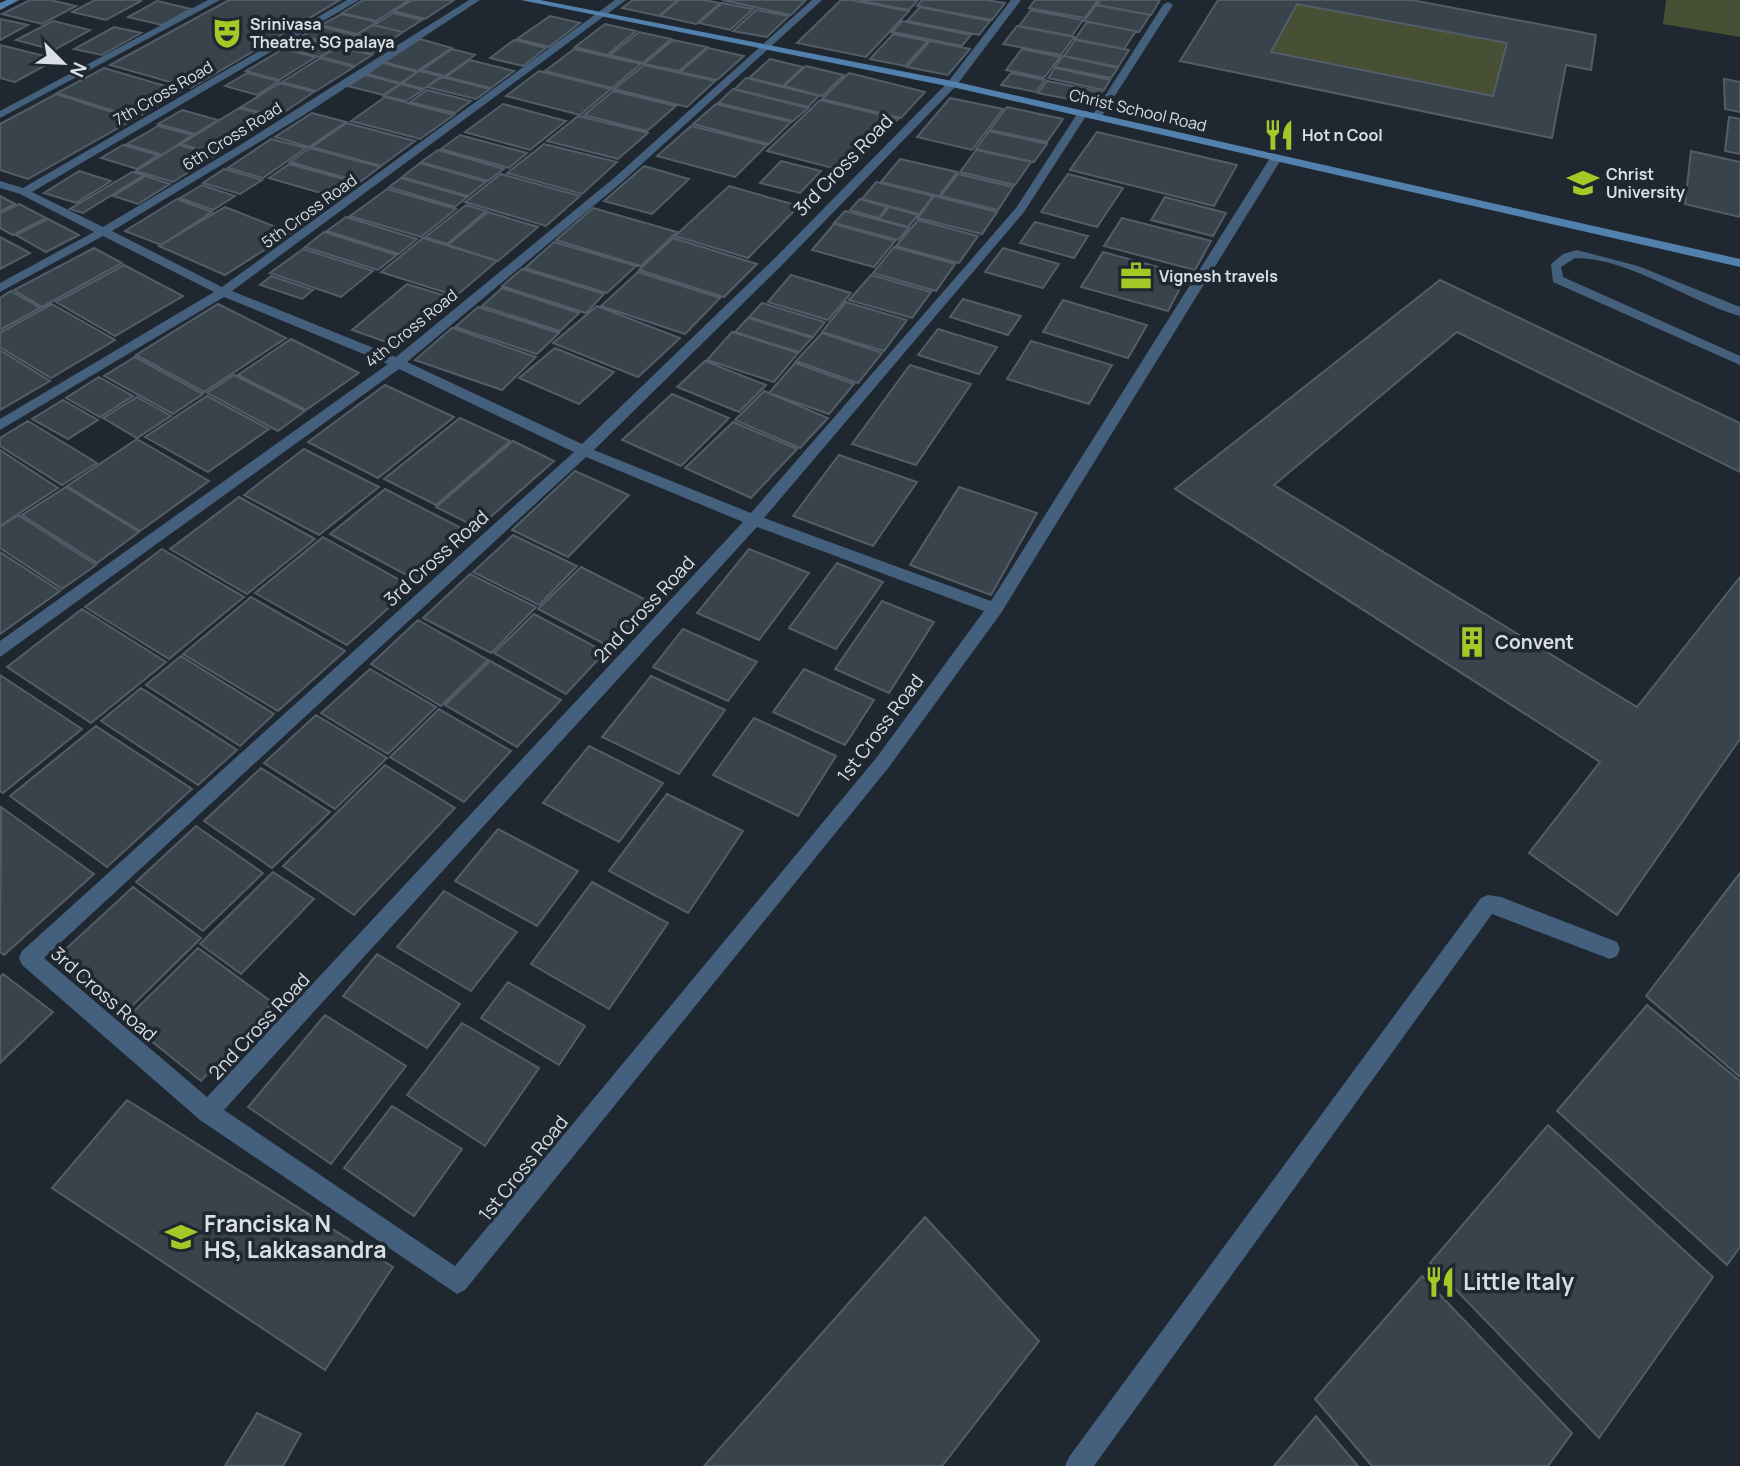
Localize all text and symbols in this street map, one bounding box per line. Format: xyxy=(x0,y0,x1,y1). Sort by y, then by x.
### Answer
place label: Srinivasa Theatre, SG palaya xyxy=(250,13,395,53)
theatre icon: Srinivasa Theatre, SG palaya xyxy=(210,16,244,50)
north arrow xyxy=(28,28,98,98)
street label: 7th Cross Road xyxy=(109,56,217,130)
text: N xyxy=(64,58,93,81)
street label: Christ School Road xyxy=(1067,83,1209,137)
street label: 6th Cross Road xyxy=(178,97,286,175)
street label: 3rd Cross Road xyxy=(788,108,898,222)
restaurant icon: Hot n Cool xyxy=(1262,118,1296,152)
place label: Hot n Cool xyxy=(1302,124,1383,146)
place label: Christ University xyxy=(1606,163,1685,203)
school or university icon: Christ University xyxy=(1566,166,1600,200)
street label: 5th Cross Road xyxy=(257,169,361,253)
office icon: Vignesh travels xyxy=(1119,259,1153,293)
place label: Vignesh travels xyxy=(1159,265,1278,287)
street label: 4th Cross Road xyxy=(360,284,462,372)
street label: 3rd Cross Road xyxy=(378,504,494,612)
street label: 2nd Cross Road xyxy=(588,550,700,668)
building icon: Convent xyxy=(1455,625,1489,659)
place label: Convent xyxy=(1495,629,1574,655)
street label: 1st Cross Road xyxy=(831,669,929,787)
street label: 3rd Cross Road xyxy=(46,941,162,1047)
street label: 2nd Cross Road xyxy=(203,967,315,1085)
street label: 1st Cross Road xyxy=(472,1110,574,1226)
place label: Franciska N HS, Lakkasandra xyxy=(204,1207,386,1265)
school or university icon: Franciska N HS, Lakkasandra xyxy=(164,1220,198,1254)
restaurant icon: Little Italy xyxy=(1423,1265,1457,1299)
place label: Little Italy xyxy=(1463,1265,1574,1297)

